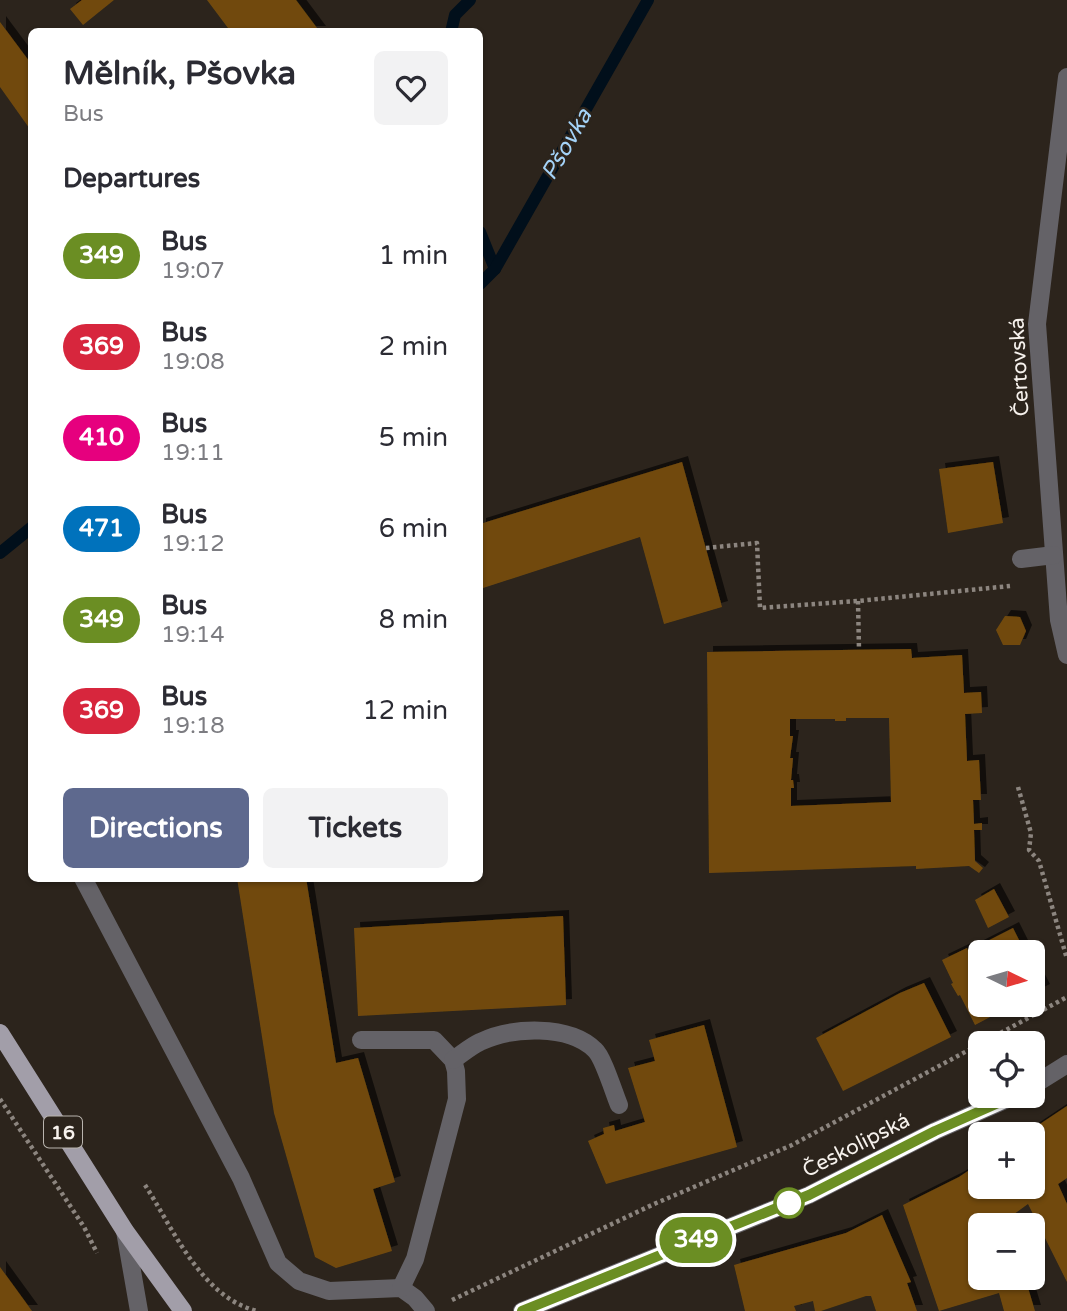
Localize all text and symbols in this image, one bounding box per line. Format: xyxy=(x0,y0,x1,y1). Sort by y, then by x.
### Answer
button: heart xyxy=(374,51,448,125)
text: Mělník, Pšovka xyxy=(63,54,296,93)
text: Bus xyxy=(63,100,104,128)
water label: Pšovka xyxy=(535,103,599,185)
text: Departures xyxy=(63,163,200,194)
text: Bus xyxy=(161,226,207,257)
text: 1 min xyxy=(379,240,448,271)
text: 349 xyxy=(79,241,124,270)
text: 19:07 xyxy=(161,257,225,285)
text: Bus xyxy=(161,317,207,348)
street label: Čertovská xyxy=(1004,317,1035,417)
text: 2 min xyxy=(379,331,448,362)
text: 369 xyxy=(79,332,124,361)
text: 19:08 xyxy=(161,348,225,376)
text: Bus xyxy=(161,408,207,439)
text: 5 min xyxy=(379,422,448,453)
text: 410 xyxy=(79,423,124,452)
text: 19:11 xyxy=(161,439,225,467)
text: Bus xyxy=(161,499,207,530)
text: 6 min xyxy=(379,513,448,544)
text: 471 xyxy=(79,514,124,543)
text: 19:12 xyxy=(161,530,225,558)
text: Bus xyxy=(161,590,207,621)
text: 8 min xyxy=(379,604,448,635)
text: 349 xyxy=(79,605,124,634)
text: 19:14 xyxy=(161,621,225,649)
text: Bus xyxy=(161,681,207,712)
text: 12 min xyxy=(362,695,448,726)
text: 369 xyxy=(79,696,124,725)
text: 19:18 xyxy=(161,712,225,740)
button: Directions xyxy=(63,788,249,868)
button: Tickets xyxy=(263,788,448,868)
north arrow xyxy=(968,940,1045,1017)
map controls xyxy=(968,940,1045,1290)
button: locate xyxy=(968,1031,1045,1108)
street label: Českolipská xyxy=(798,1108,914,1183)
road number: 16 xyxy=(44,1116,82,1148)
button: + xyxy=(968,1122,1045,1199)
unlabelled marker xyxy=(774,1188,804,1218)
button: − xyxy=(968,1213,1045,1290)
line badge: 349 xyxy=(656,1217,736,1263)
text: 349 xyxy=(673,1225,719,1254)

